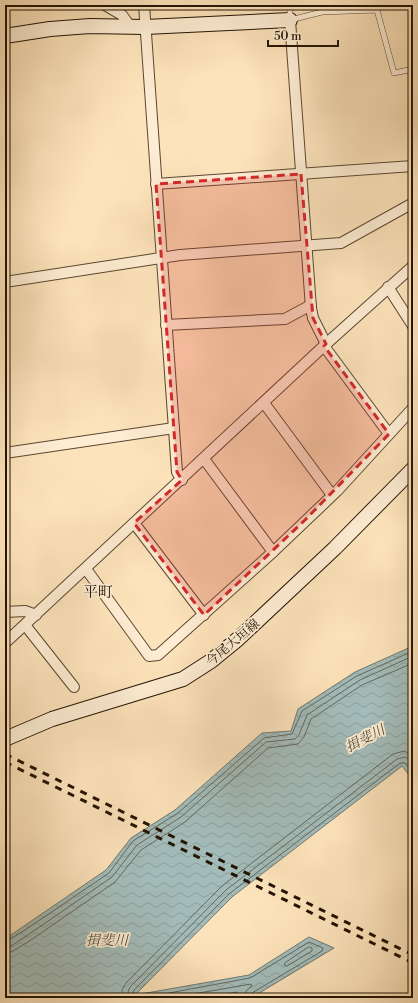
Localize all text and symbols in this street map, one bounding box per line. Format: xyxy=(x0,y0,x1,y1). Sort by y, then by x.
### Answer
scale bar xyxy=(268,22,338,48)
text: 50 m xyxy=(274,29,302,44)
district label: 平町 xyxy=(83,583,113,602)
street label: 今尾大垣線 xyxy=(203,616,263,670)
water label: 揖斐川 xyxy=(343,720,390,757)
water label: 揖斐川 xyxy=(86,932,130,950)

